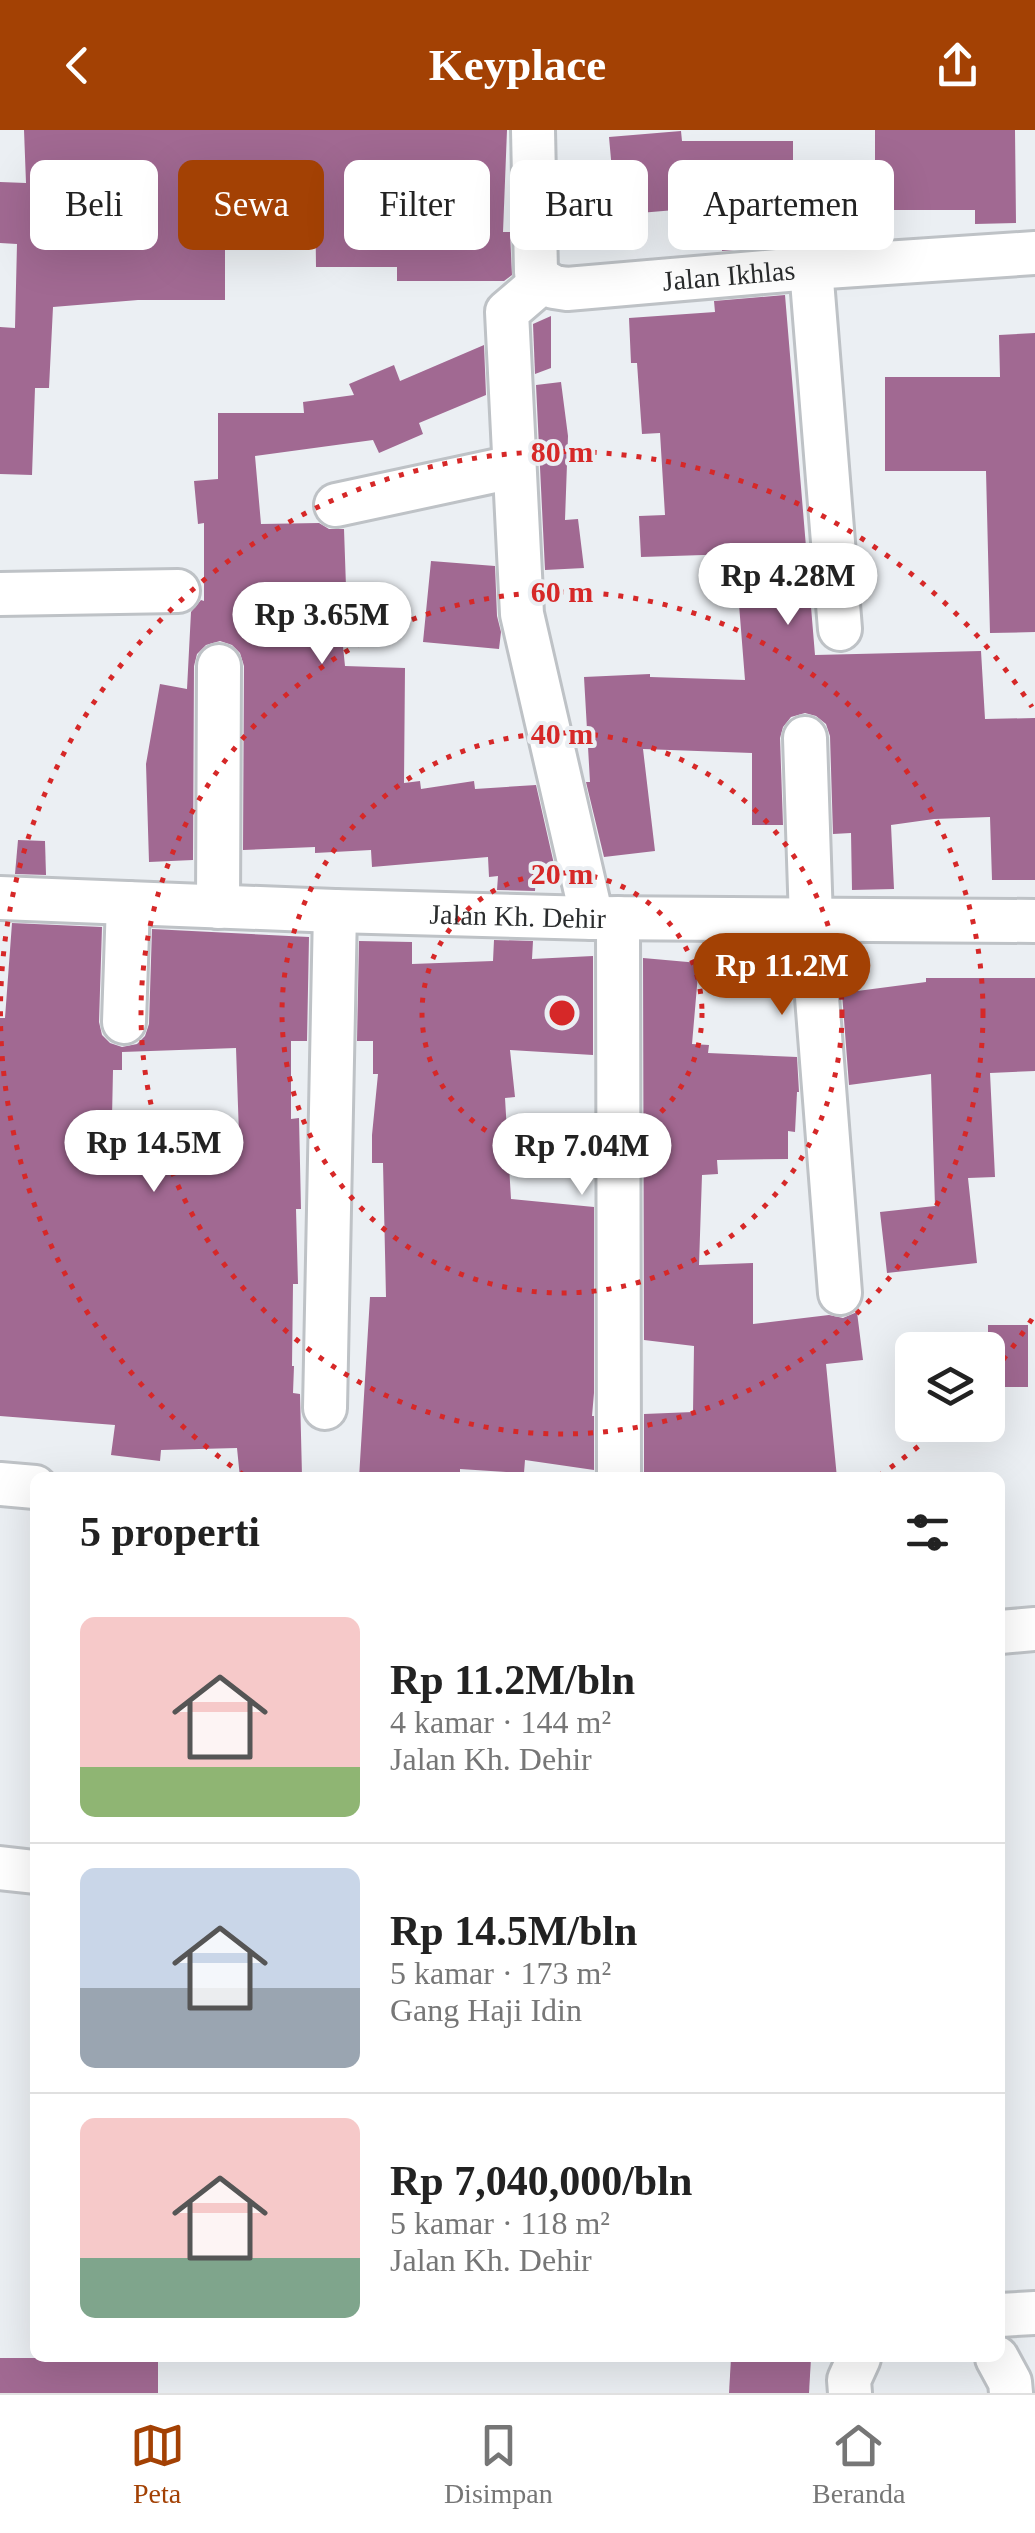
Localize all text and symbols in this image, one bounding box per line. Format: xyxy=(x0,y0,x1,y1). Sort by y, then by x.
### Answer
icon: back xyxy=(50,38,105,93)
icon: share xyxy=(930,38,985,93)
text: Keyplace xyxy=(429,40,606,90)
chip: Beli xyxy=(30,160,158,250)
chip: Sewa xyxy=(178,160,324,250)
chip: Filter xyxy=(344,160,490,250)
chip: Baru xyxy=(510,160,648,250)
chip: Apartemen xyxy=(668,160,894,250)
street label: Jalan Ikhlas xyxy=(661,254,796,296)
text: 80 m xyxy=(531,435,593,468)
pin: Rp 4.28M xyxy=(685,543,891,628)
text: Rp 4.28M xyxy=(720,557,856,593)
text: 60 m xyxy=(531,575,593,608)
pin: Rp 3.65M xyxy=(219,582,425,667)
text: Rp 3.65M xyxy=(254,596,390,632)
text: 40 m xyxy=(531,717,593,750)
text: 20 m xyxy=(531,857,593,890)
street label: Jalan Kh. Dehir xyxy=(429,898,607,934)
pin: Rp 11.2M xyxy=(679,933,885,1018)
text: Rp 11.2M xyxy=(715,947,849,983)
centre of rings xyxy=(544,995,580,1031)
pin: Rp 14.5M xyxy=(51,1110,257,1195)
pin: Rp 7.04M xyxy=(479,1113,685,1198)
text: Rp 14.5M xyxy=(86,1124,222,1160)
text: Rp 7.04M xyxy=(514,1127,650,1163)
map controls xyxy=(895,1332,1005,1442)
button: layers xyxy=(895,1332,1005,1442)
icon: filters xyxy=(900,1505,955,1560)
text: 5 properti xyxy=(80,1509,260,1555)
icon: home xyxy=(160,1657,280,1777)
text: Rp 11.2M/bln xyxy=(390,1657,635,1703)
text: 4 kamar · 144 m² xyxy=(390,1704,611,1740)
text: Jalan Kh. Dehir xyxy=(390,1741,592,1777)
icon: home xyxy=(160,1908,280,2028)
text: Rp 14.5M/bln xyxy=(390,1908,637,1954)
text: 5 kamar · 173 m² xyxy=(390,1955,611,1991)
text: Gang Haji Idin xyxy=(390,1992,582,2028)
icon: home xyxy=(160,2158,280,2278)
text: Rp 7,040,000/bln xyxy=(390,2158,692,2204)
text: 5 kamar · 118 m² xyxy=(390,2205,610,2241)
text: Jalan Kh. Dehir xyxy=(390,2242,592,2278)
tab: Peta xyxy=(130,2418,185,2510)
tab: Disimpan xyxy=(444,2418,553,2510)
tab: Beranda xyxy=(812,2418,905,2510)

